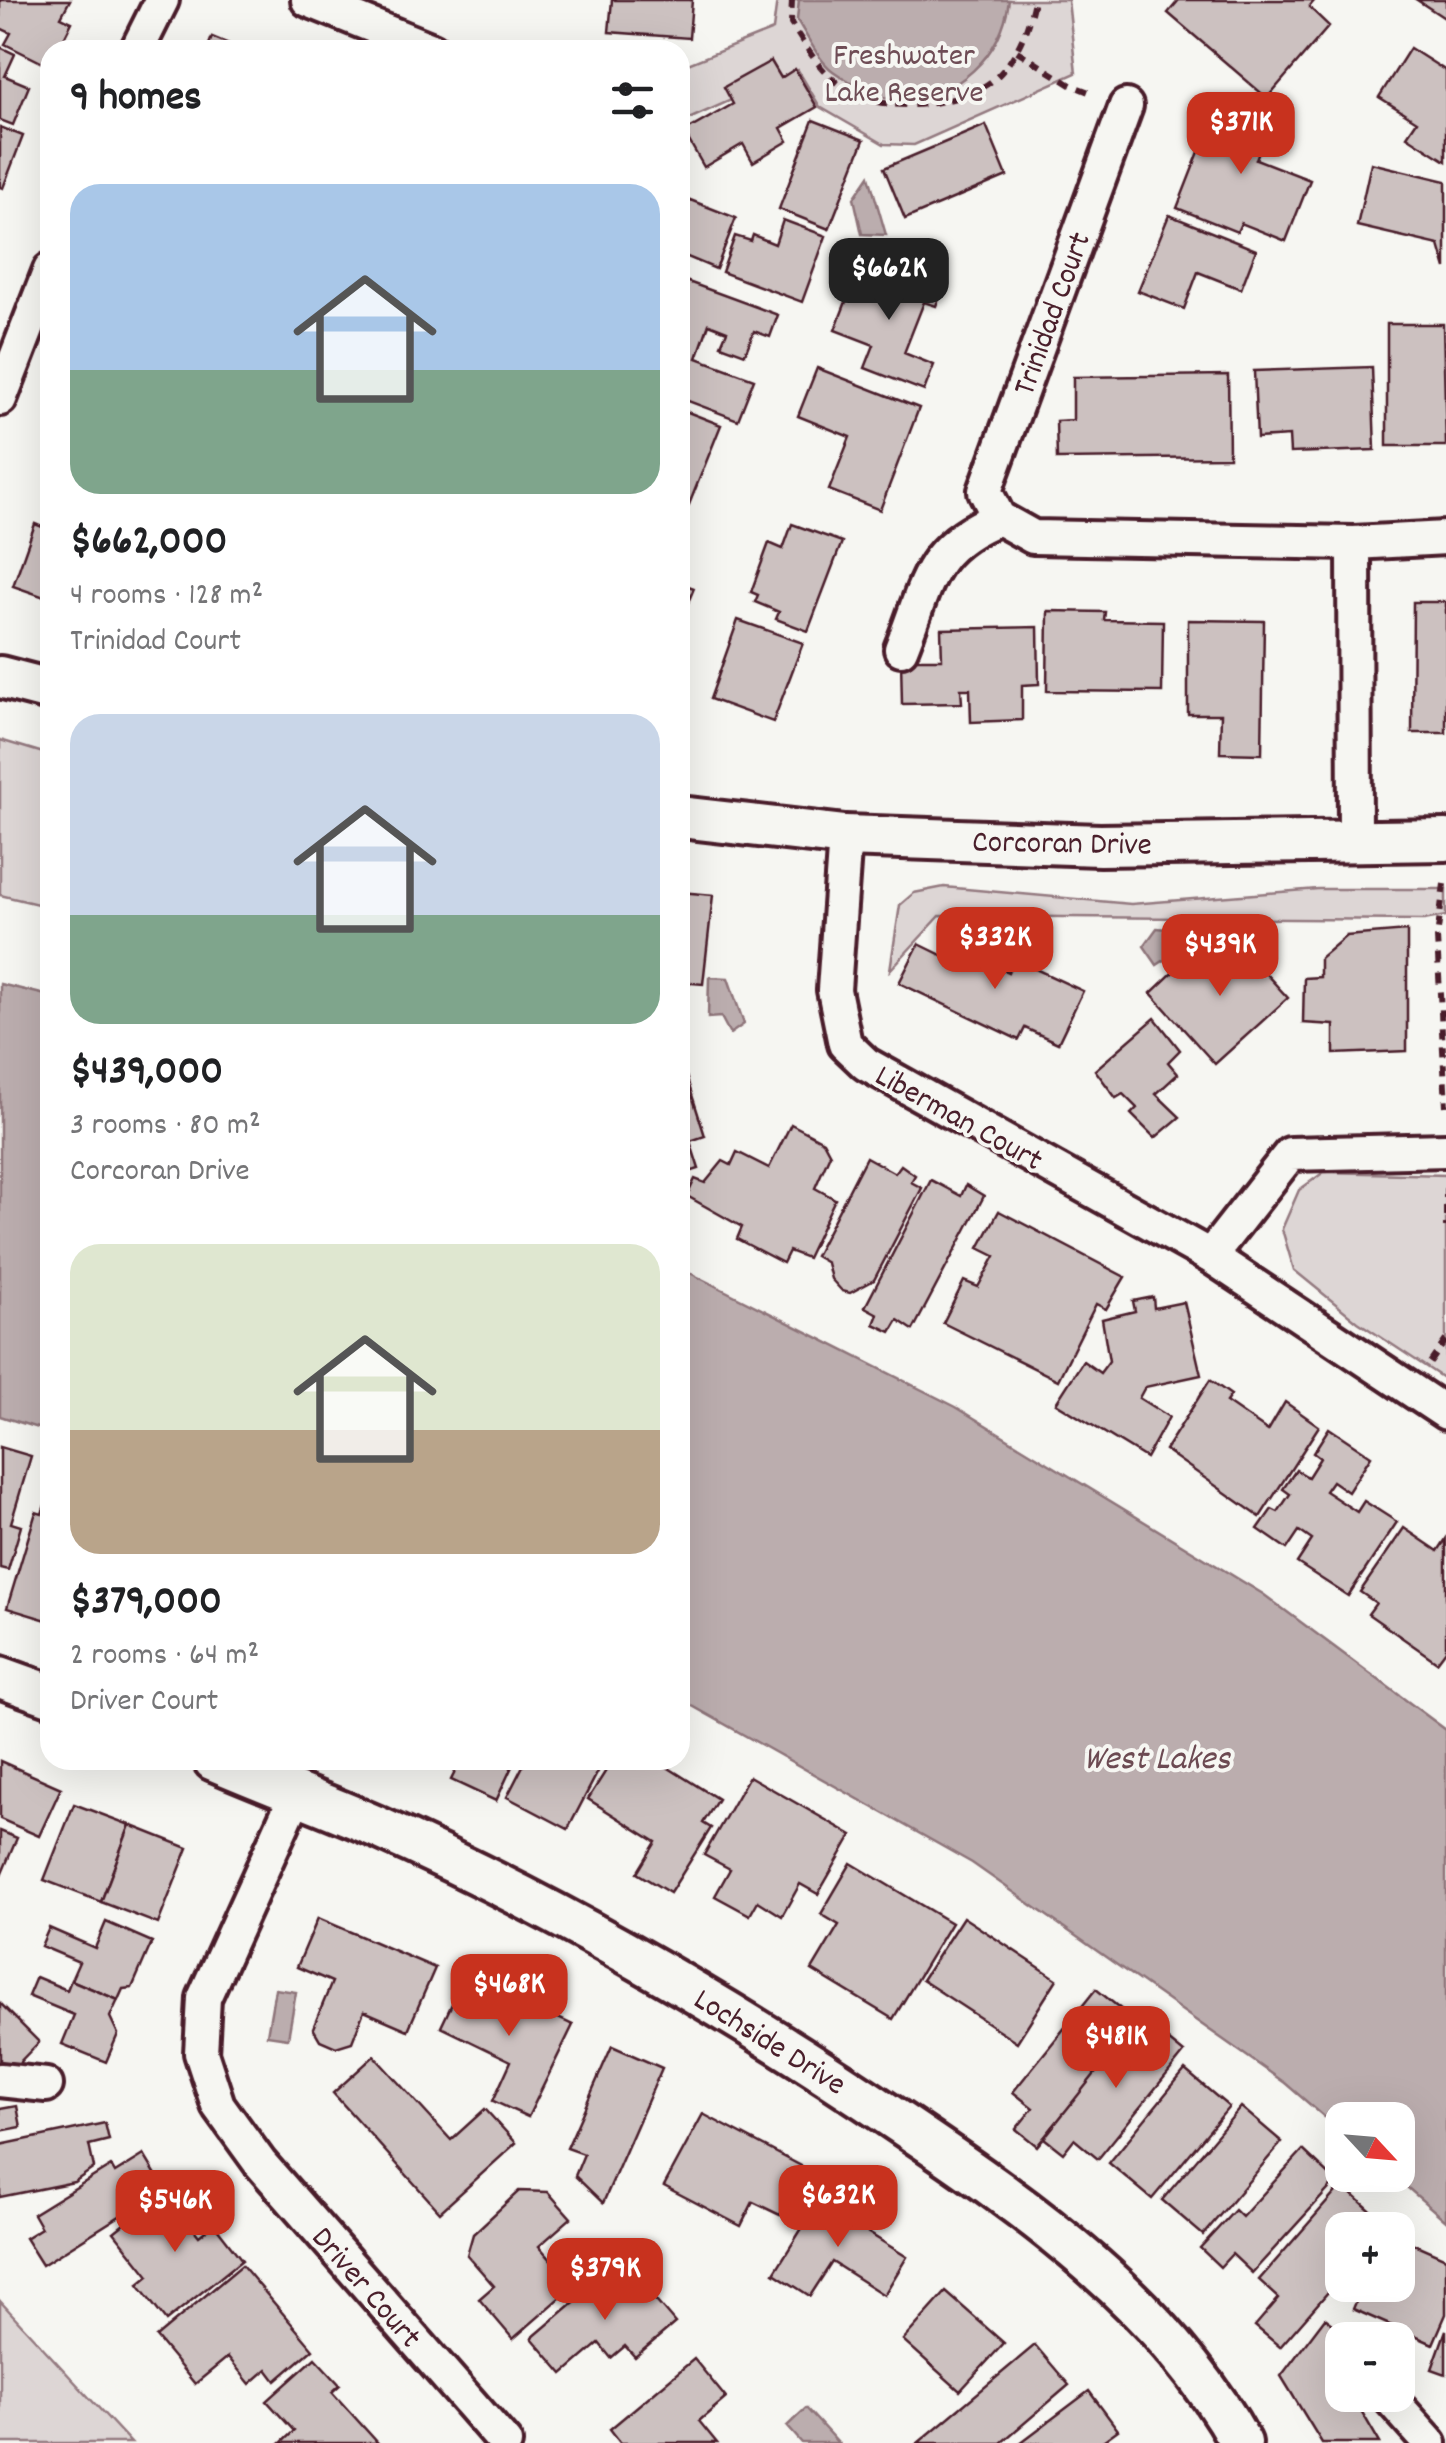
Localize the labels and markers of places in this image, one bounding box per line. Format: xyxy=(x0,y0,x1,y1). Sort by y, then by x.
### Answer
pin: $371K xyxy=(1171,92,1311,177)
pin: $662K xyxy=(819,238,959,323)
pin: $332K xyxy=(925,907,1065,992)
pin: $439K xyxy=(1150,914,1290,999)
pin: $468K xyxy=(439,1954,579,2039)
pin: $481K xyxy=(1046,2006,1186,2091)
pin: $632K xyxy=(768,2165,908,2250)
pin: $546K xyxy=(105,2170,245,2255)
pin: $379K xyxy=(535,2238,675,2323)

